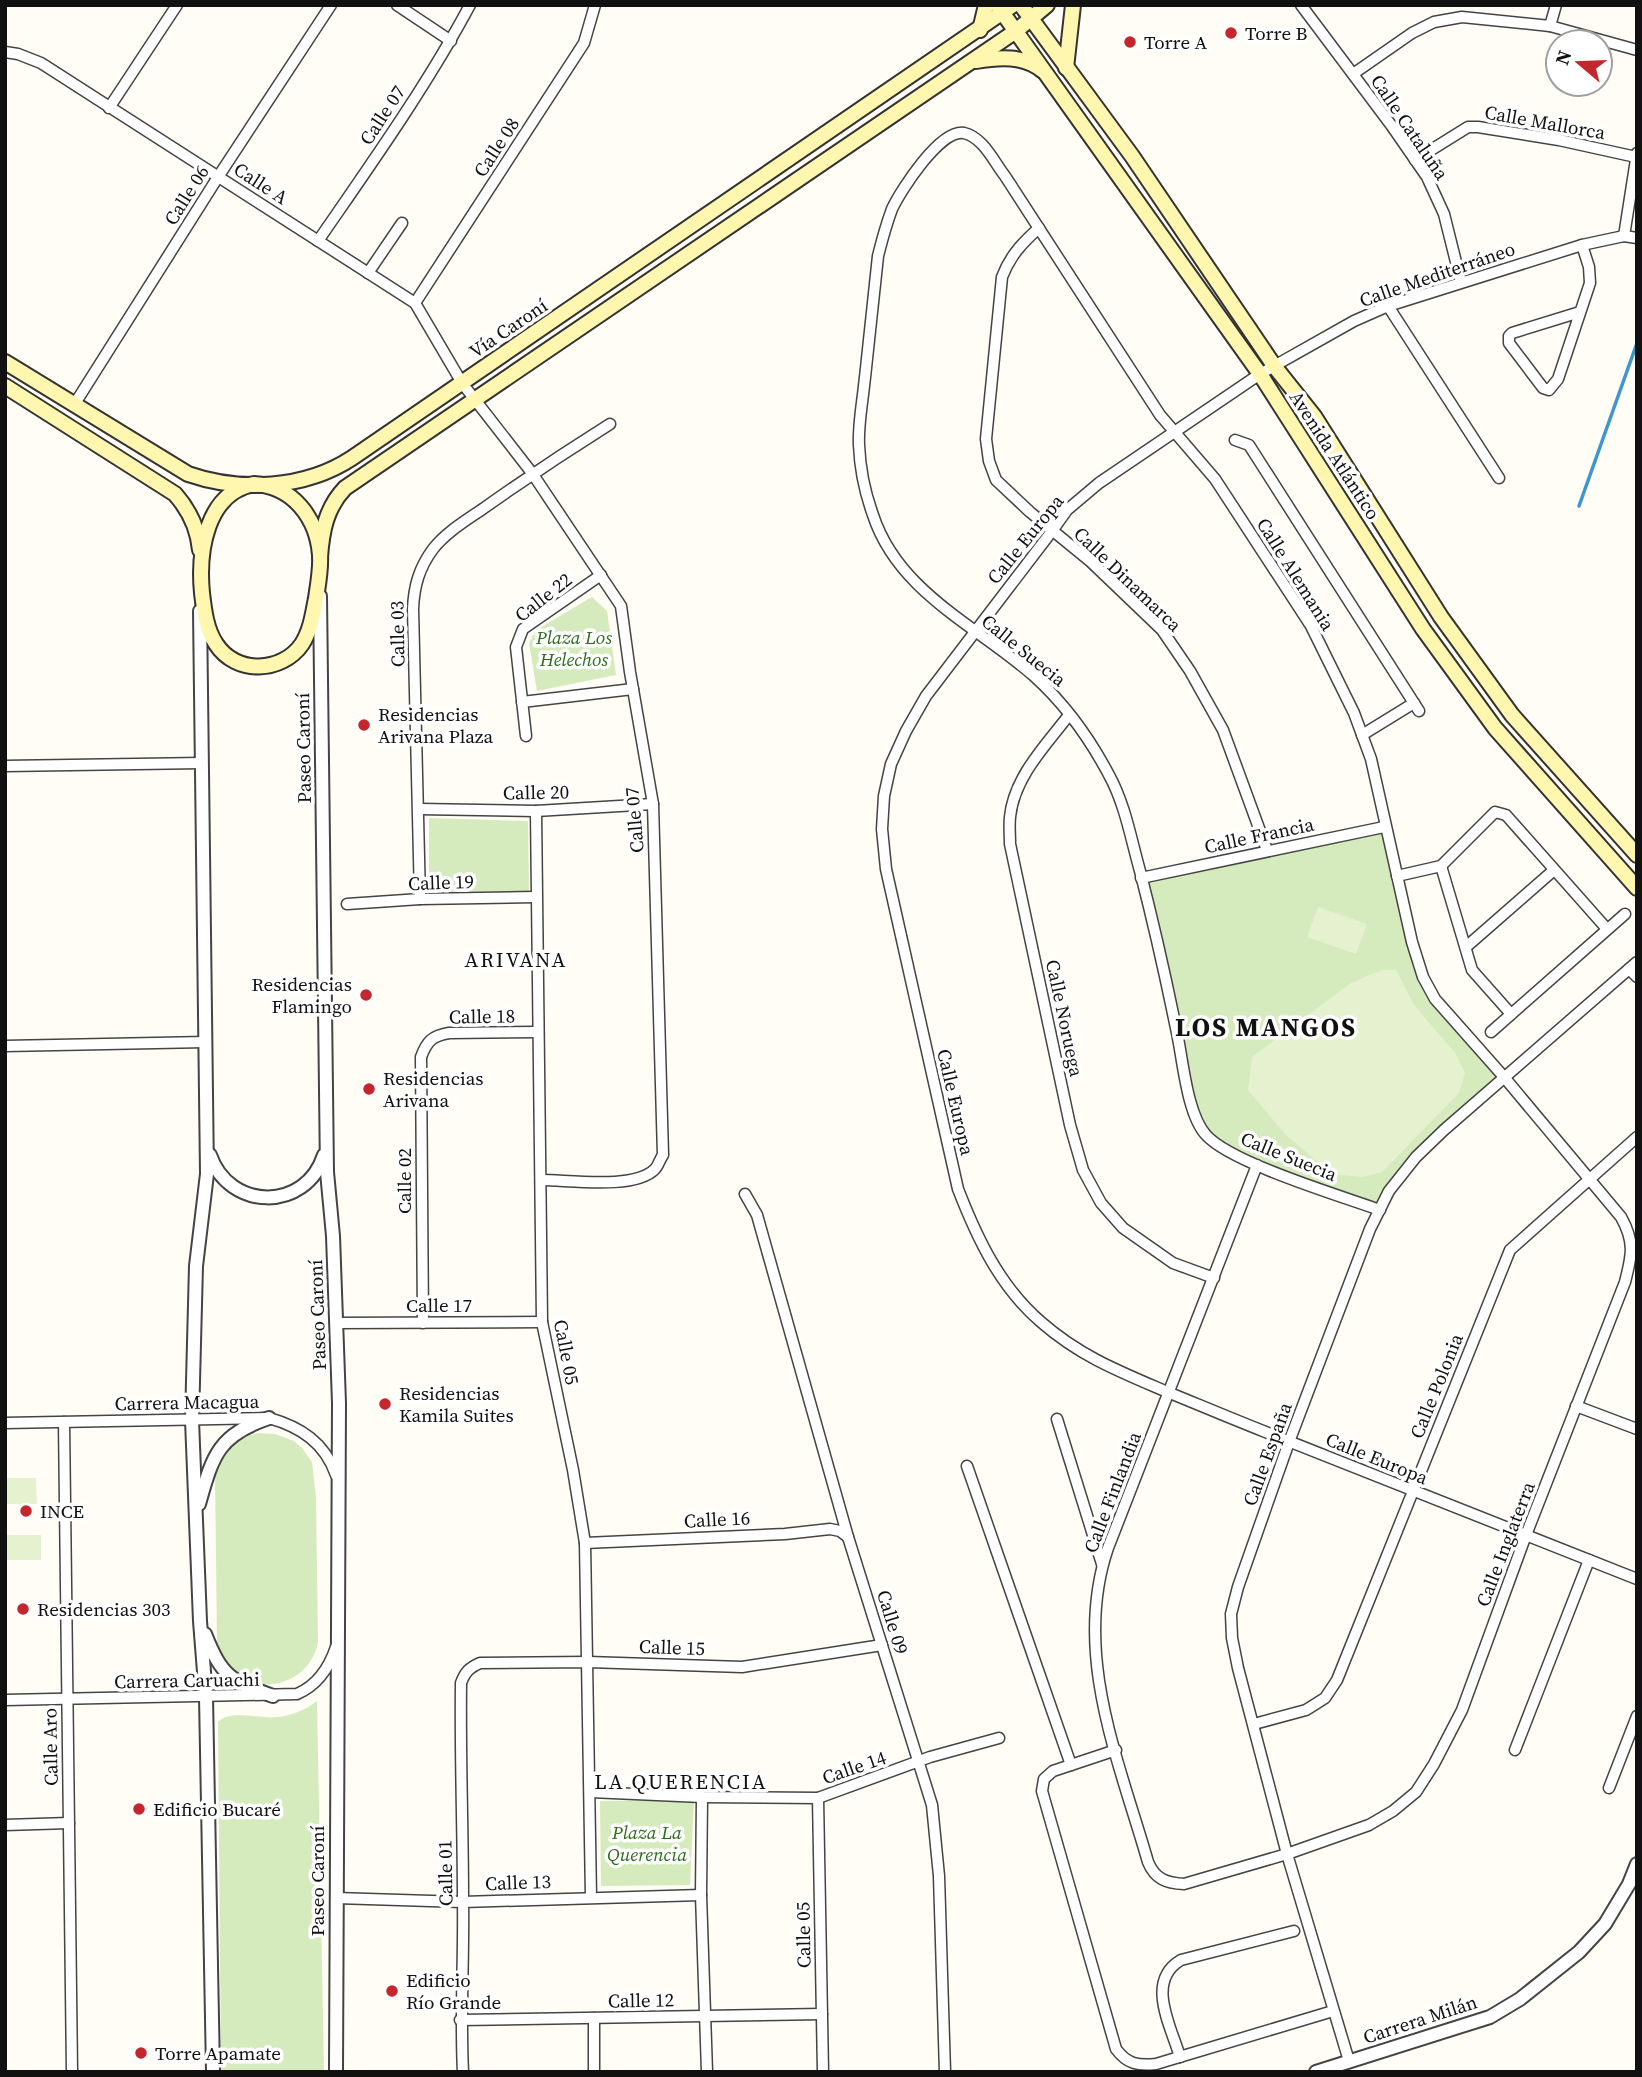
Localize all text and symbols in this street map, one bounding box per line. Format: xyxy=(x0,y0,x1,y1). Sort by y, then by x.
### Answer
place label: Torre B xyxy=(1245,20,1308,46)
marker: Torre B xyxy=(1223,25,1239,41)
north arrow xyxy=(1544,28,1614,98)
place label: Torre A xyxy=(1144,29,1208,55)
marker: Torre A xyxy=(1122,34,1138,50)
text: N xyxy=(1548,47,1578,68)
street label: Calle Cataluña xyxy=(1365,69,1455,185)
street label: Calle 07 xyxy=(353,80,411,150)
street label: Calle Mallorca xyxy=(1483,99,1608,145)
street label: Calle 08 xyxy=(467,112,525,182)
street label: Calle A xyxy=(229,156,293,210)
street label: Calle 06 xyxy=(157,160,215,230)
street label: Calle Mediterráneo xyxy=(1356,235,1518,313)
street label: Vía Caroní xyxy=(464,292,552,364)
street label: Avenida Atlántico xyxy=(1284,386,1386,524)
street label: Calle Europa xyxy=(981,488,1069,589)
street label: Calle Alemania xyxy=(1251,513,1341,636)
street label: Calle Dinamarca xyxy=(1068,521,1188,637)
street label: Calle 22 xyxy=(509,566,577,628)
street label: Calle 03 xyxy=(383,601,411,667)
street label: Calle Suecia xyxy=(976,608,1072,692)
park label: Plaza Los Helechos xyxy=(535,624,612,672)
street label: Paseo Caroní xyxy=(289,692,317,804)
place label: Residencias Arivana Plaza xyxy=(378,701,494,749)
marker: Residencias Arivana Plaza xyxy=(356,717,372,733)
street label: Calle 20 xyxy=(503,778,569,806)
street label: Calle 07 xyxy=(618,786,650,854)
street label: Calle Francia xyxy=(1202,811,1316,859)
street label: Calle 19 xyxy=(408,868,474,896)
district label: ARIVANA xyxy=(464,945,568,974)
street label: Calle Noruega xyxy=(1040,957,1090,1079)
place label: Residencias Flamingo xyxy=(251,971,352,1019)
marker: Residencias Flamingo xyxy=(358,987,374,1003)
street label: Calle 18 xyxy=(449,1002,515,1030)
district label: LOS MANGOS xyxy=(1175,1009,1357,1045)
street label: Calle Europa xyxy=(931,1046,981,1158)
place label: Residencias Arivana xyxy=(383,1065,484,1113)
marker: Residencias Arivana xyxy=(361,1081,377,1097)
street label: Calle Suecia xyxy=(1237,1125,1341,1187)
street label: Calle 02 xyxy=(391,1148,417,1214)
street label: Paseo Caroní xyxy=(302,1259,332,1371)
street label: Calle 17 xyxy=(406,1292,472,1318)
street label: Calle 05 xyxy=(548,1317,586,1387)
street label: Calle Polonia xyxy=(1403,1329,1469,1442)
place label: Residencias Kamila Suites xyxy=(399,1380,514,1428)
street label: Carrera Macagua xyxy=(114,1388,260,1416)
marker: Residencias Kamila Suites xyxy=(377,1396,393,1412)
street label: Calle España xyxy=(1236,1398,1298,1509)
street label: Calle Europa xyxy=(1322,1426,1432,1490)
street label: Calle Finlandia xyxy=(1077,1427,1147,1556)
street label: Calle Inglaterra xyxy=(1469,1477,1541,1610)
place label: INCE xyxy=(40,1498,84,1524)
marker: INCE xyxy=(18,1503,34,1519)
street label: Calle 16 xyxy=(683,1504,751,1534)
street label: Calle 09 xyxy=(871,1587,915,1657)
place label: Residencias 303 xyxy=(37,1596,171,1622)
marker: Residencias 303 xyxy=(15,1601,31,1617)
street label: Calle 15 xyxy=(639,1633,705,1661)
street label: Carrera Caruachi xyxy=(114,1666,260,1694)
street label: Calle Aro xyxy=(36,1708,64,1786)
street label: Calle 14 xyxy=(819,1744,890,1790)
district label: LA QUERENCIA xyxy=(594,1767,768,1796)
place label: Edificio Bucaré xyxy=(153,1796,281,1822)
marker: Edificio Bucaré xyxy=(131,1801,147,1817)
park label: Plaza La Querencia xyxy=(607,1819,687,1867)
street label: Paseo Caroní xyxy=(304,1825,330,1936)
street label: Calle 01 xyxy=(431,1840,459,1906)
street label: Calle 13 xyxy=(485,1868,551,1896)
street label: Calle 05 xyxy=(789,1902,817,1968)
place label: Edificio Río Grande xyxy=(406,1967,501,2015)
marker: Edificio Río Grande xyxy=(384,1983,400,1999)
street label: Calle 12 xyxy=(608,1986,674,2014)
street label: Carrera Milán xyxy=(1360,1988,1480,2050)
place label: Torre Apamate xyxy=(155,2040,281,2066)
marker: Torre Apamate xyxy=(133,2045,149,2061)

